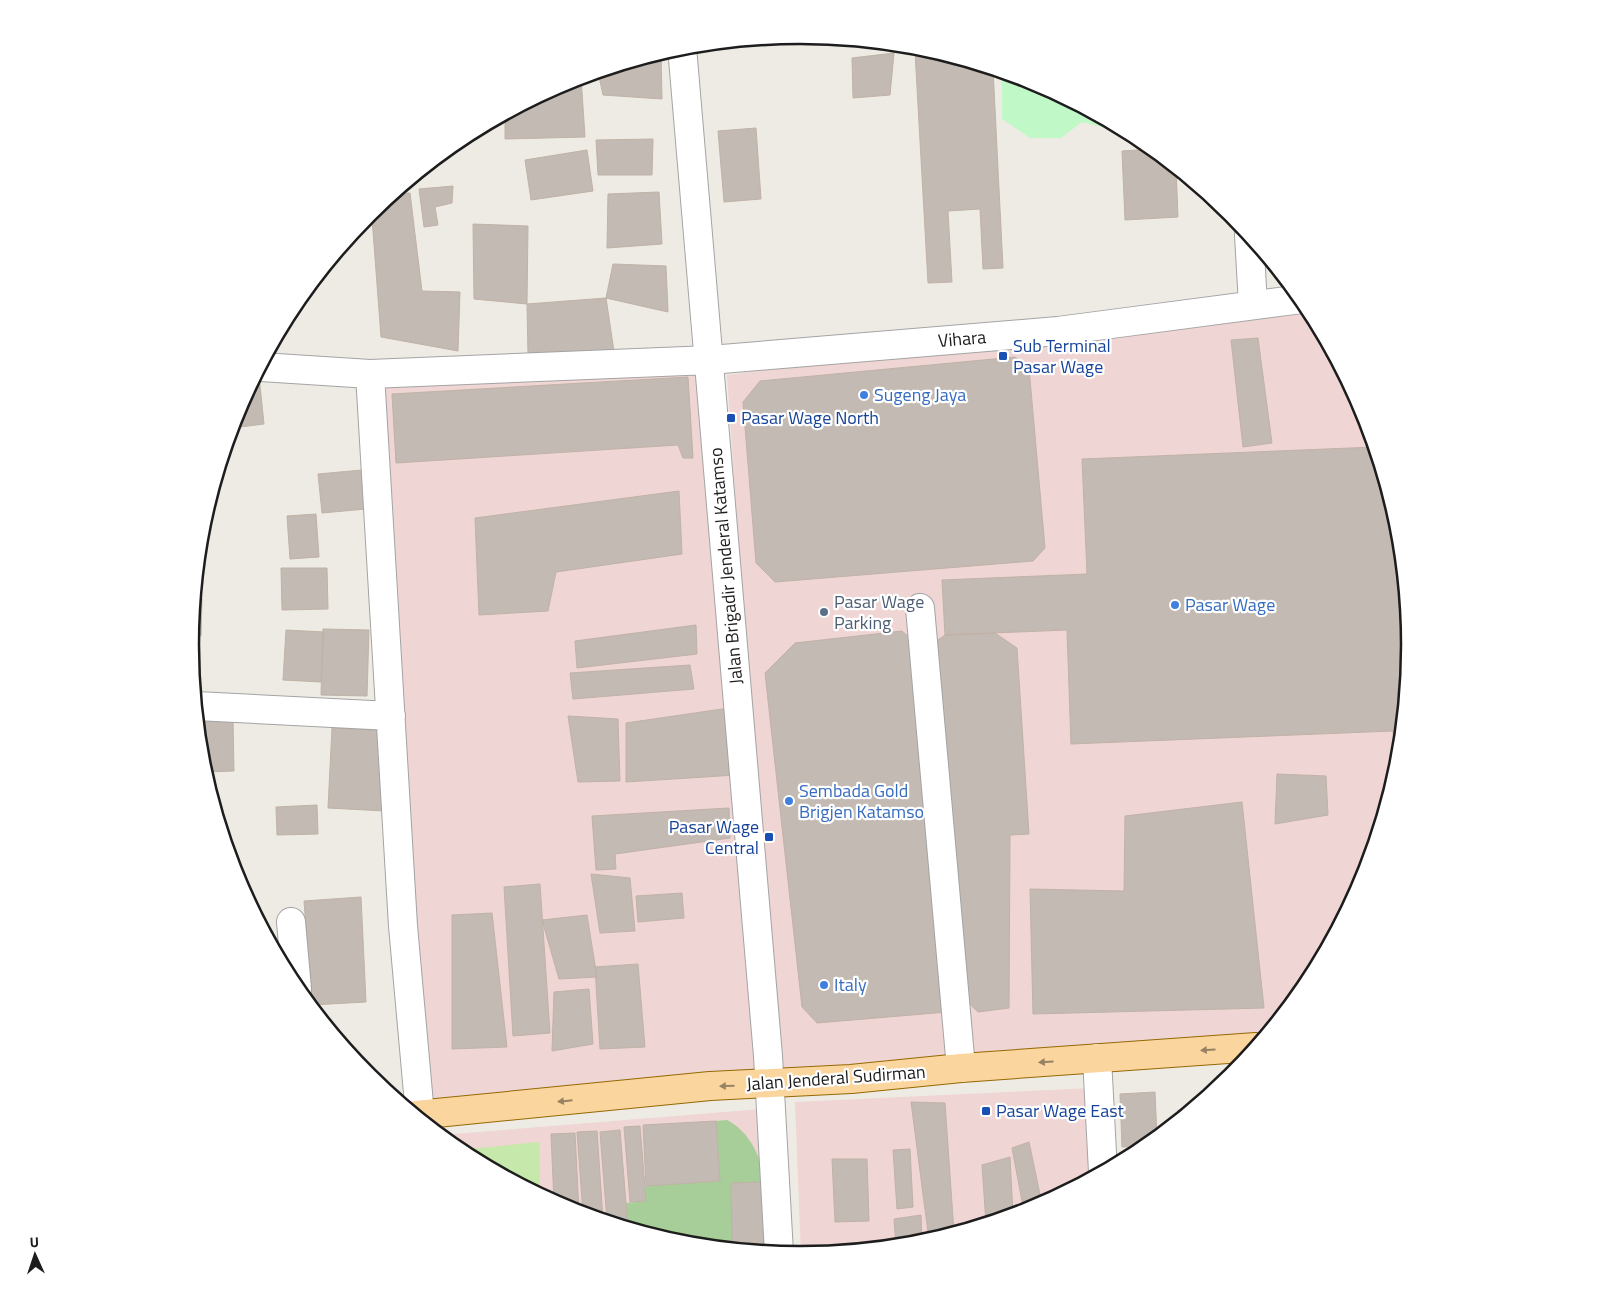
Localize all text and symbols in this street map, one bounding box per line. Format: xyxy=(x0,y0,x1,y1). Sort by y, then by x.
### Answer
street label: Vihara xyxy=(937,323,987,354)
place label: Sub Terminal Pasar Wage xyxy=(1013,332,1111,380)
marker: Sub Terminal Pasar Wage xyxy=(997,350,1009,362)
place label: Sugeng Jaya xyxy=(874,381,966,408)
marker: Sugeng Jaya xyxy=(858,389,870,401)
place label: Pasar Wage North xyxy=(741,404,879,431)
marker: Pasar Wage North xyxy=(725,412,737,424)
street label: Jalan Brigadir Jenderal Katamso xyxy=(702,447,749,686)
place label: Pasar Wage Parking xyxy=(834,588,924,636)
place label: Pasar Wage xyxy=(1185,591,1275,618)
marker: Pasar Wage xyxy=(1169,599,1181,611)
marker: Pasar Wage Parking xyxy=(818,606,830,618)
place label: Sembada Gold Brigjen Katamso xyxy=(799,777,924,825)
marker: Sembada Gold Brigjen Katamso xyxy=(783,795,795,807)
place label: Pasar Wage Central xyxy=(669,813,759,861)
marker: Pasar Wage Central xyxy=(763,831,775,843)
place label: Italy xyxy=(834,971,867,998)
marker: Italy xyxy=(818,979,830,991)
one-way arrow xyxy=(1199,1047,1215,1055)
street label: Jalan Jenderal Sudirman xyxy=(745,1058,926,1097)
one-way arrow xyxy=(1037,1059,1053,1067)
one-way arrow xyxy=(718,1082,734,1090)
one-way arrow xyxy=(556,1097,572,1105)
place label: Pasar Wage East xyxy=(996,1097,1125,1124)
marker: Pasar Wage East xyxy=(980,1105,992,1117)
north arrow xyxy=(10,1230,60,1280)
text: U xyxy=(29,1231,39,1252)

